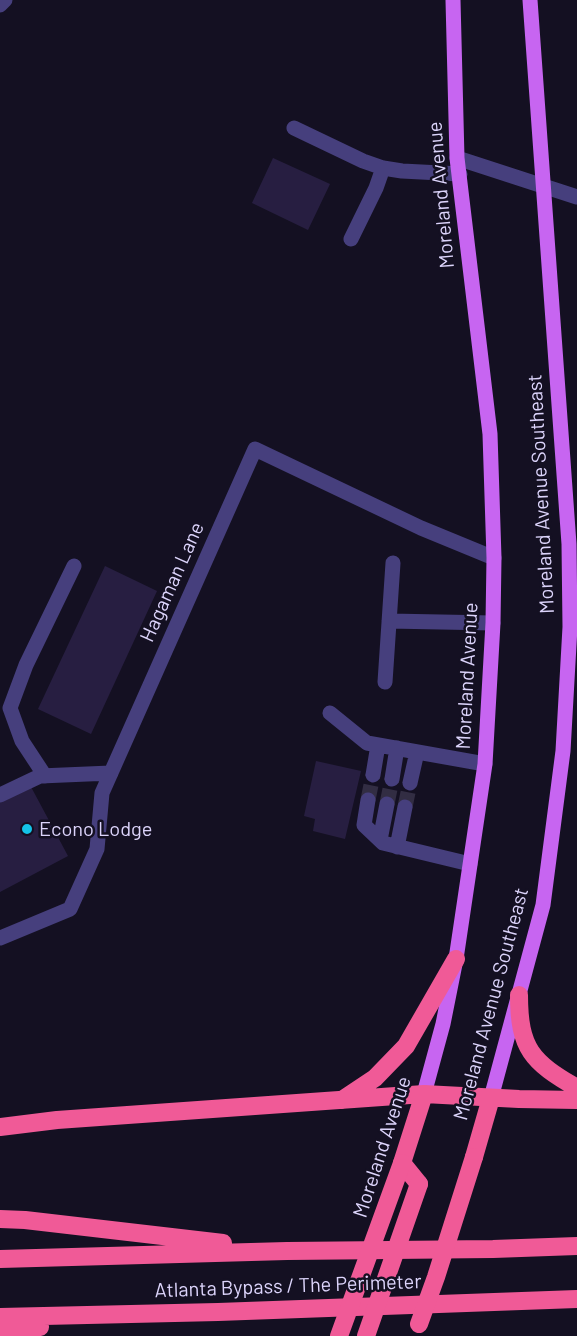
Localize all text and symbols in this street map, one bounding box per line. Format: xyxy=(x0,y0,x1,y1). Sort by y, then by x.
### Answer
street label: Moreland Avenue xyxy=(423,121,459,269)
street label: Moreland Avenue Southeast xyxy=(523,374,559,614)
street label: Hagaman Lane xyxy=(135,518,209,646)
street label: Moreland Avenue xyxy=(451,602,483,750)
place label: Econo Lodge xyxy=(39,817,152,841)
marker: Econo Lodge xyxy=(20,822,34,836)
street label: Moreland Avenue Southeast xyxy=(448,885,534,1123)
street label: Moreland Avenue xyxy=(348,1073,416,1221)
street label: Atlanta Bypass / The Perimeter xyxy=(154,1269,422,1303)

